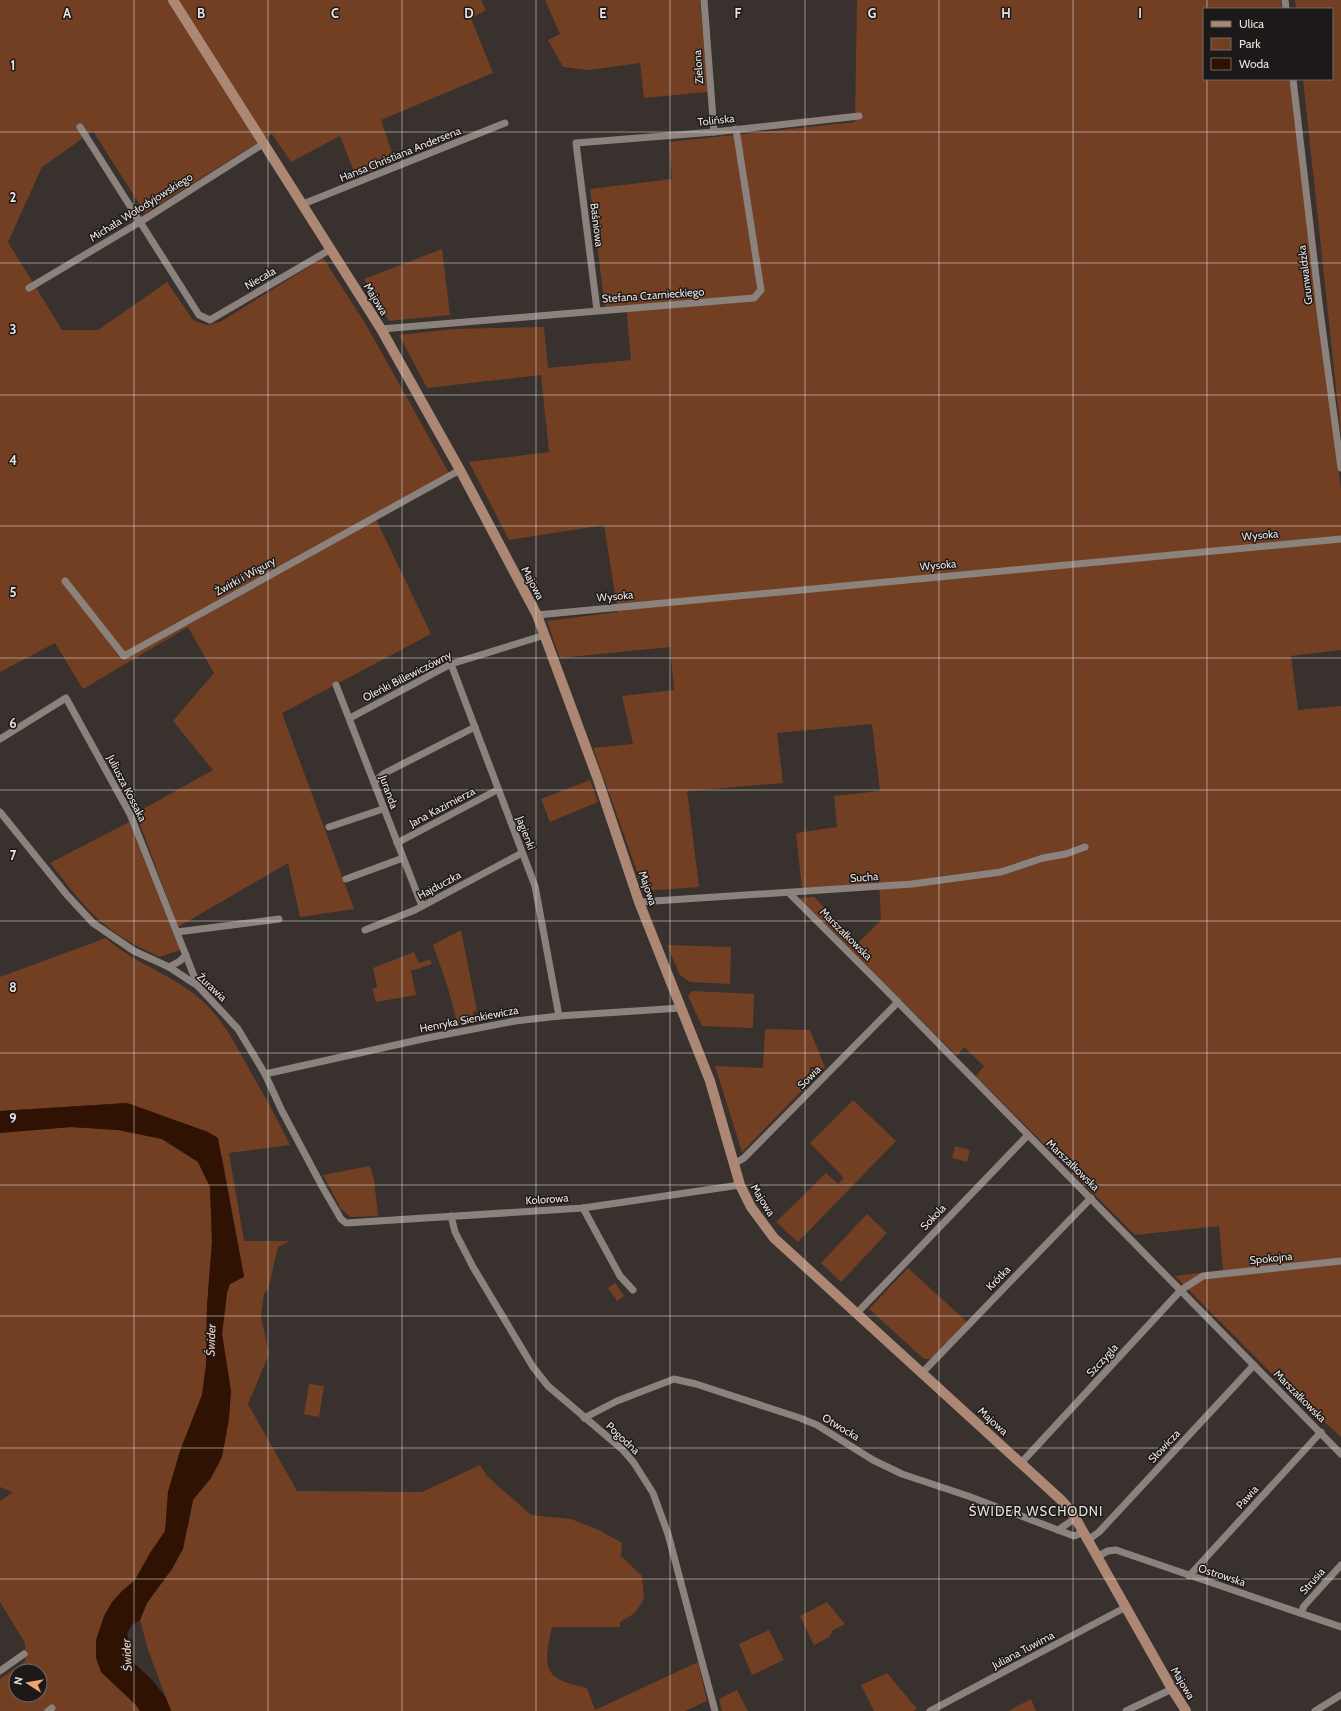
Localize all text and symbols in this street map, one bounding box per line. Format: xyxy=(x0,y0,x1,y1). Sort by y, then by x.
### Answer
text: A xyxy=(63,5,72,21)
text: B xyxy=(197,5,205,21)
text: C xyxy=(331,5,339,21)
text: D xyxy=(464,5,474,21)
text: E xyxy=(599,5,607,21)
text: F xyxy=(735,5,742,21)
text: G xyxy=(868,5,877,21)
text: H xyxy=(1001,5,1011,21)
text: I xyxy=(1138,5,1142,21)
legend xyxy=(1203,8,1333,80)
text: Ulica xyxy=(1239,16,1264,31)
text: Park xyxy=(1239,36,1261,51)
street label: Zielona xyxy=(690,49,706,84)
text: Woda xyxy=(1239,56,1269,71)
text: 1 xyxy=(11,57,15,73)
street label: Tolińska xyxy=(697,111,736,129)
street label: Hansa Christiana Andersena xyxy=(337,123,463,185)
street label: Michała Wołodyjowskiego xyxy=(87,169,195,245)
text: 2 xyxy=(10,189,17,205)
street label: Baśniowa xyxy=(587,202,607,248)
street label: Grunwaldzka xyxy=(1294,244,1316,306)
street label: Niecała xyxy=(242,263,279,293)
street label: Majowa xyxy=(361,280,392,318)
street label: Stefana Czarnieckiego xyxy=(601,284,705,306)
text: 3 xyxy=(9,321,17,337)
text: 4 xyxy=(9,452,17,468)
street label: Wysoka xyxy=(1241,526,1280,544)
street label: Żwirki i Wigury xyxy=(212,553,278,598)
street label: Wysoka xyxy=(919,556,958,574)
street label: Majowa xyxy=(518,564,548,603)
text: 5 xyxy=(10,584,17,600)
street label: Wysoka xyxy=(596,587,635,605)
street label: Oleńki Billewiczówny xyxy=(360,647,454,704)
text: 6 xyxy=(9,715,17,731)
street label: Juliusza Kossaka xyxy=(104,751,150,824)
street label: Juranda xyxy=(376,772,402,811)
street label: Jana Kazimierza xyxy=(406,783,478,831)
street label: Jagienki xyxy=(513,813,539,852)
text: 7 xyxy=(10,847,17,863)
street label: Hajduczka xyxy=(415,867,464,902)
street label: Majowa xyxy=(636,869,661,908)
street label: Sucha xyxy=(849,869,879,885)
street label: Marszałkowska xyxy=(817,905,876,964)
street label: Żurawia xyxy=(194,970,230,1005)
text: 8 xyxy=(9,979,17,995)
street label: Henryka Sienkiewicza xyxy=(418,1002,520,1035)
street label: Sowia xyxy=(794,1062,824,1092)
text: 9 xyxy=(9,1110,17,1126)
street label: Marszałkowska xyxy=(1043,1136,1103,1194)
street label: Majowa xyxy=(748,1181,779,1219)
street label: Kolorowa xyxy=(525,1190,570,1207)
street label: Sokola xyxy=(917,1200,949,1233)
street label: Spokojna xyxy=(1249,1249,1294,1267)
street label: Krótka xyxy=(983,1262,1014,1293)
water label: Świder xyxy=(202,1322,219,1356)
street label: Szczygla xyxy=(1083,1340,1121,1380)
street label: Marszałkowska xyxy=(1271,1367,1330,1426)
street label: Majowa xyxy=(975,1404,1011,1439)
street label: Otwocka xyxy=(820,1410,863,1444)
street label: Pogodna xyxy=(603,1419,643,1458)
street label: Słowicza xyxy=(1145,1426,1184,1466)
street label: Pawia xyxy=(1233,1482,1262,1512)
district label: ŚWIDER WSCHODNI xyxy=(969,1503,1103,1519)
street label: Ostrowska xyxy=(1197,1561,1248,1589)
street label: Strusia xyxy=(1296,1564,1328,1597)
street label: Juliana Tuwima xyxy=(989,1627,1057,1673)
water label: Świder xyxy=(118,1637,135,1672)
north arrow xyxy=(8,1663,48,1703)
street label: Majowa xyxy=(1168,1664,1199,1703)
text: N xyxy=(11,1676,26,1686)

